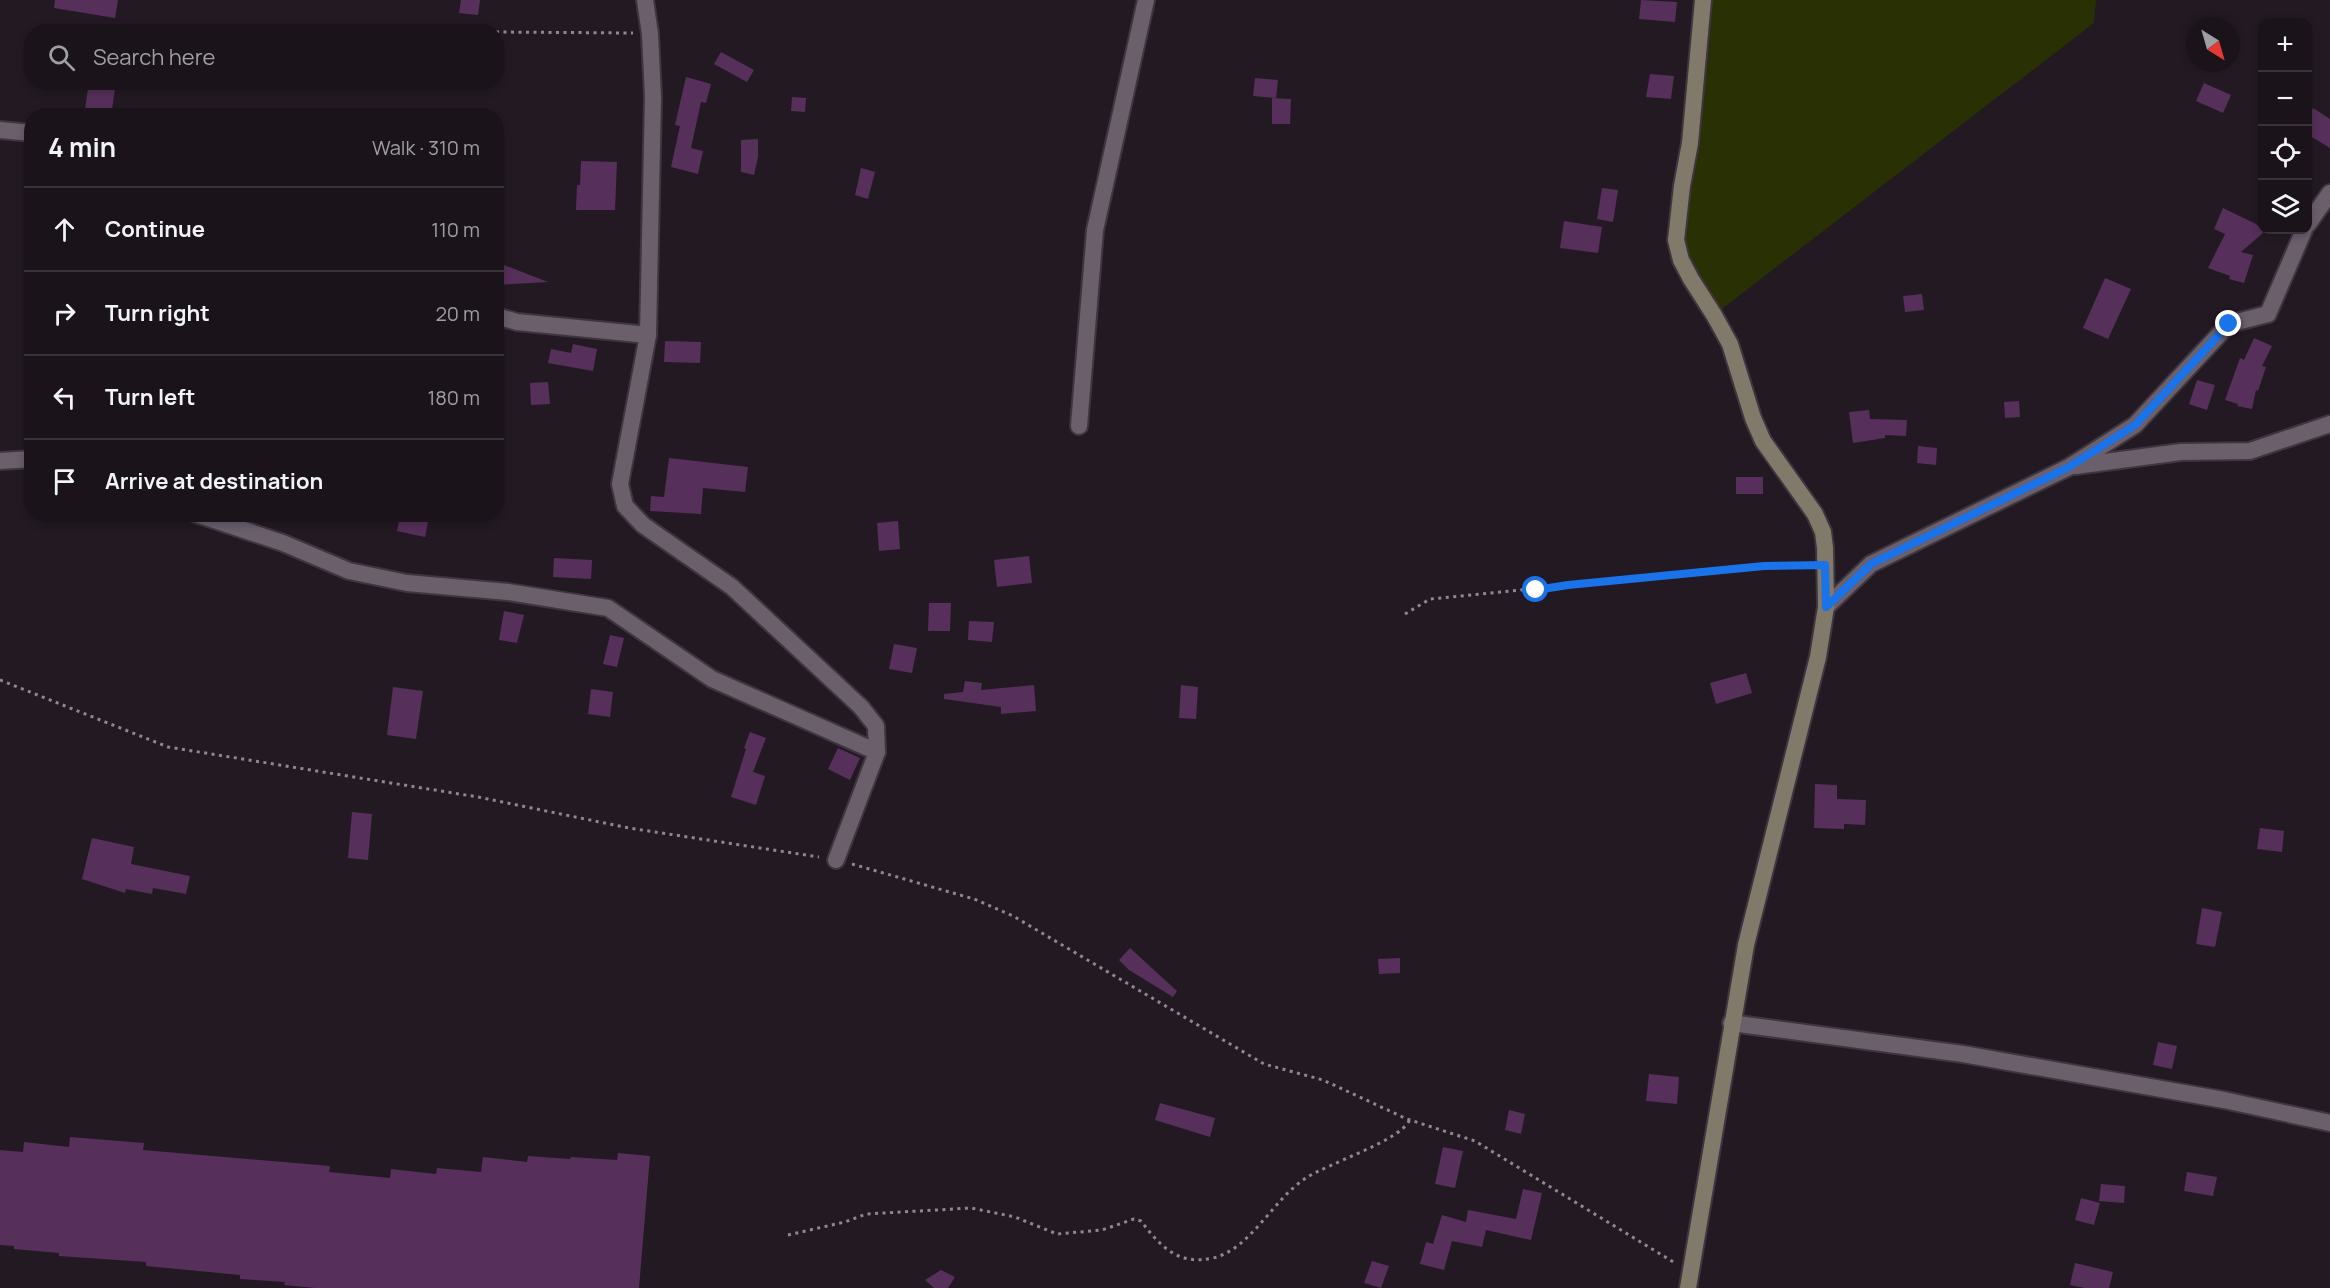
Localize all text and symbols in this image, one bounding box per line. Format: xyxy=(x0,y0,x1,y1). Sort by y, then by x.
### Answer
north arrow xyxy=(2186,18,2240,72)
map controls xyxy=(2258,18,2312,234)
button: + xyxy=(2258,18,2312,72)
search box xyxy=(24,24,504,90)
icon: search xyxy=(45,41,78,74)
text: Search here xyxy=(93,42,215,72)
button: − xyxy=(2258,72,2312,126)
button: locate xyxy=(2258,126,2312,180)
text: 4 min xyxy=(48,129,116,165)
text: Walk · 310 m xyxy=(372,134,480,161)
button: layers xyxy=(2258,180,2312,234)
icon: ahead xyxy=(48,213,81,246)
text: Continue xyxy=(105,214,205,244)
text: 110 m xyxy=(431,216,480,243)
icon: right xyxy=(48,297,81,330)
text: Turn right xyxy=(105,298,210,328)
text: 20 m xyxy=(435,300,480,327)
route end xyxy=(2215,310,2241,336)
icon: left xyxy=(48,381,81,414)
text: Turn left xyxy=(105,382,195,412)
text: 180 m xyxy=(427,384,480,411)
icon: arrive xyxy=(48,465,81,498)
text: Arrive at destination xyxy=(105,466,323,496)
route start xyxy=(1522,576,1548,602)

